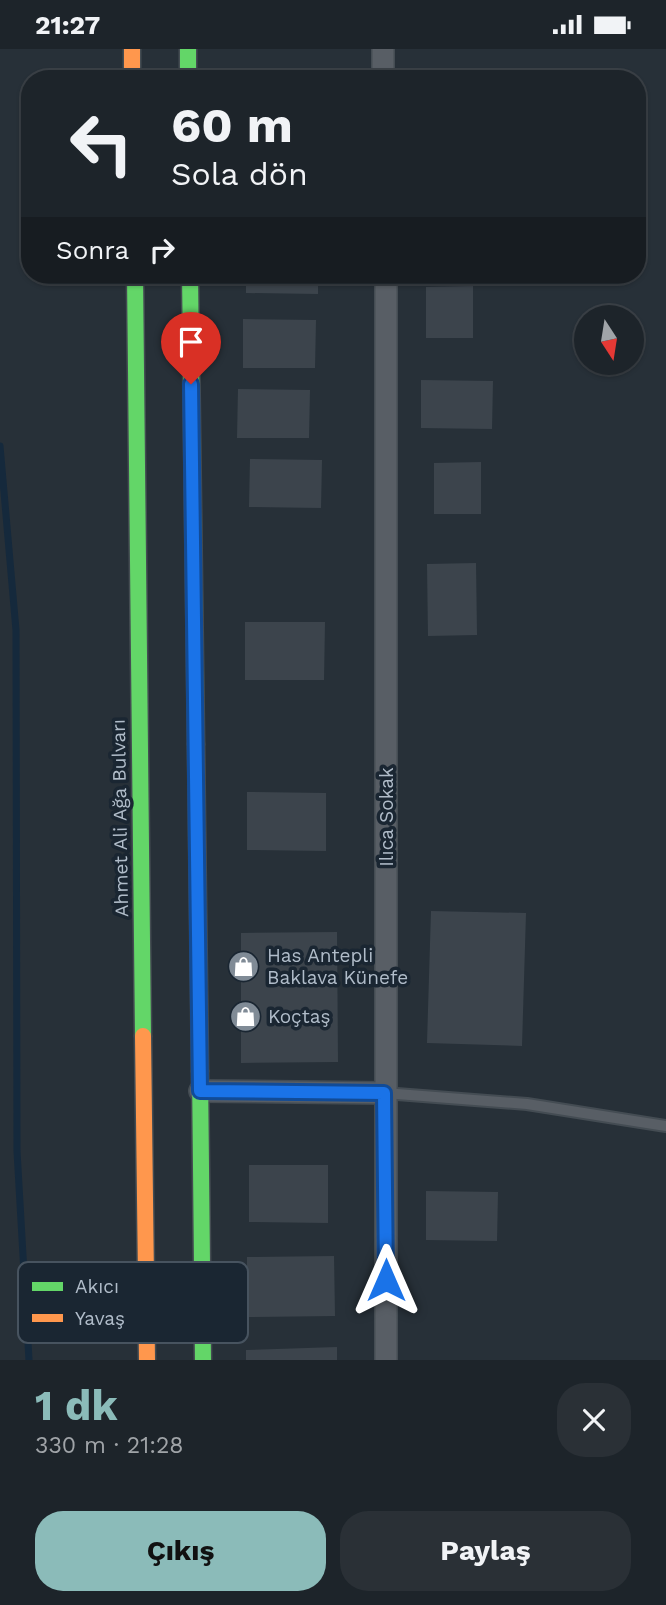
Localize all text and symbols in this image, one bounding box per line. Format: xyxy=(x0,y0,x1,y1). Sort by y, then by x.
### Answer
text: 21:27 xyxy=(35,10,100,40)
text: 60 m xyxy=(171,96,293,154)
icon: left xyxy=(56,98,147,189)
text: Sola dön xyxy=(171,155,308,193)
icon: right xyxy=(143,231,181,269)
text: Sonra xyxy=(56,235,129,265)
north arrow xyxy=(574,305,644,375)
map controls xyxy=(574,305,644,375)
pin xyxy=(161,312,221,384)
icon: arrive xyxy=(172,323,210,361)
street label: Ahmet Ali Ağa Bulvarı xyxy=(107,719,133,917)
street label: Ilıca Sokak xyxy=(375,767,398,867)
place label: Has Antepli Baklava Künefe xyxy=(267,944,408,989)
shop icon: Has Antepli Baklava Künefe xyxy=(227,949,261,983)
shop icon: Koçtaş xyxy=(228,999,262,1033)
place label: Koçtaş xyxy=(268,1005,330,1028)
position arrow xyxy=(349,1243,423,1317)
legend xyxy=(18,1262,248,1343)
text: Akıcı xyxy=(75,1275,119,1298)
text: Yavaş xyxy=(75,1307,125,1330)
text: 1 dk xyxy=(35,1381,118,1430)
button: close xyxy=(557,1383,631,1457)
text: 330 m · 21:28 xyxy=(35,1432,184,1459)
button: Çıkış xyxy=(35,1511,326,1591)
button: Paylaş xyxy=(340,1511,631,1591)

